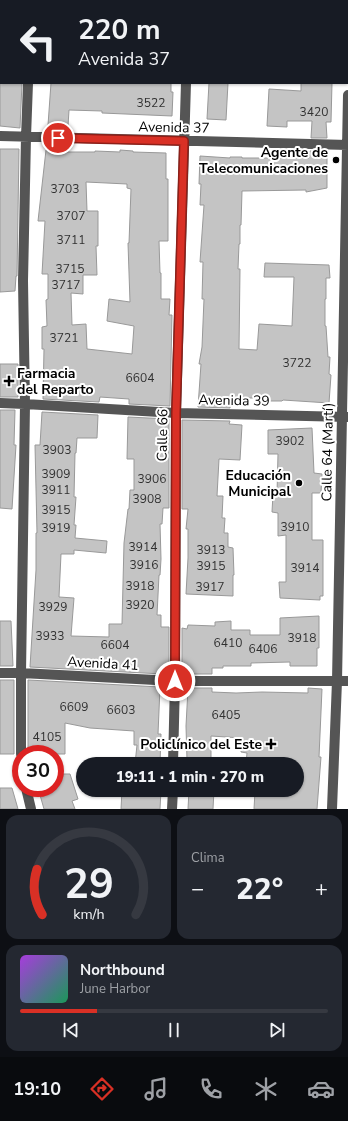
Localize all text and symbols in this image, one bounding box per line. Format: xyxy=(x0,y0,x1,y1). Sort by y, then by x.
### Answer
text: 220 m xyxy=(78,11,161,49)
icon: left xyxy=(12,16,64,68)
text: Avenida 37 xyxy=(78,47,170,71)
house number: 3522 xyxy=(137,95,165,111)
house number: 3420 xyxy=(300,104,328,120)
street label: Avenida 37 xyxy=(138,117,210,138)
pin xyxy=(41,121,75,155)
icon: arrive xyxy=(47,127,69,149)
place label: Agente de Telecomunicaciones xyxy=(199,143,328,178)
marker: Agente de Telecomunicaciones xyxy=(331,155,341,165)
house number: 3703 xyxy=(51,181,79,197)
house number: 3707 xyxy=(57,208,85,224)
house number: 3711 xyxy=(57,232,85,248)
house number: 3715 xyxy=(56,261,84,277)
house number: 3717 xyxy=(52,277,80,293)
house number: 3721 xyxy=(50,330,78,346)
house number: 3722 xyxy=(283,355,311,371)
place label: Farmacia del Reparto xyxy=(17,364,94,399)
house number: 6604 xyxy=(126,370,154,386)
marker: Farmacia del Reparto xyxy=(4,376,14,386)
street label: Avenida 39 xyxy=(198,390,270,411)
street label: Calle 64 (Martí) xyxy=(317,402,338,502)
street label: Calle 66 xyxy=(153,409,172,462)
house number: 3902 xyxy=(276,433,304,449)
house number: 3903 xyxy=(43,442,71,458)
house number: 3909 xyxy=(42,466,70,482)
place label: Educación Municipal xyxy=(226,466,292,501)
house number: 3906 xyxy=(138,471,166,487)
marker: Educación Municipal xyxy=(294,478,304,488)
house number: 3911 xyxy=(42,482,70,498)
house number: 3908 xyxy=(133,491,161,507)
house number: 3915 xyxy=(42,502,70,518)
house number: 3910 xyxy=(281,519,309,535)
house number: 3919 xyxy=(42,520,70,536)
house number: 3914 xyxy=(129,539,157,555)
house number: 3913 xyxy=(197,542,225,558)
house number: 3916 xyxy=(130,557,158,573)
house number: 3915 xyxy=(197,558,225,574)
house number: 3914 xyxy=(291,560,319,576)
house number: 3918 xyxy=(126,578,154,594)
house number: 3917 xyxy=(196,579,224,595)
house number: 3920 xyxy=(126,597,154,613)
house number: 3929 xyxy=(39,599,67,615)
house number: 3933 xyxy=(36,628,64,644)
house number: 3918 xyxy=(288,630,316,646)
house number: 6410 xyxy=(214,635,242,651)
house number: 6604 xyxy=(101,637,129,653)
house number: 6406 xyxy=(249,641,277,657)
street label: Avenida 41 xyxy=(67,652,139,675)
position arrow xyxy=(154,660,196,702)
house number: 6609 xyxy=(60,699,88,715)
house number: 6603 xyxy=(107,702,135,718)
house number: 6405 xyxy=(212,707,240,723)
house number: 4105 xyxy=(33,729,61,745)
place label: Policlínico del Este xyxy=(140,735,262,754)
marker: Policlínico del Este xyxy=(265,738,277,750)
speed limit sign: 30 xyxy=(12,745,64,797)
text: 19:11 · 1 min · 270 m xyxy=(116,767,264,787)
text: Clima xyxy=(191,849,225,867)
text: 29 xyxy=(64,856,113,913)
text: 22° xyxy=(236,869,283,910)
text: − xyxy=(191,874,204,904)
text: + xyxy=(315,874,328,904)
text: km/h xyxy=(73,905,104,924)
text: Northbound xyxy=(80,960,165,980)
text: June Harbor xyxy=(80,980,150,998)
icon: previous xyxy=(60,1019,82,1041)
icon: pause xyxy=(163,1019,185,1041)
icon: next xyxy=(266,1019,288,1041)
icon: directions xyxy=(88,1075,116,1103)
icon: music xyxy=(142,1075,170,1103)
icon: phone xyxy=(197,1075,225,1103)
icon: climate xyxy=(252,1075,280,1103)
icon: car xyxy=(307,1075,335,1103)
text: 19:10 xyxy=(13,1077,61,1101)

